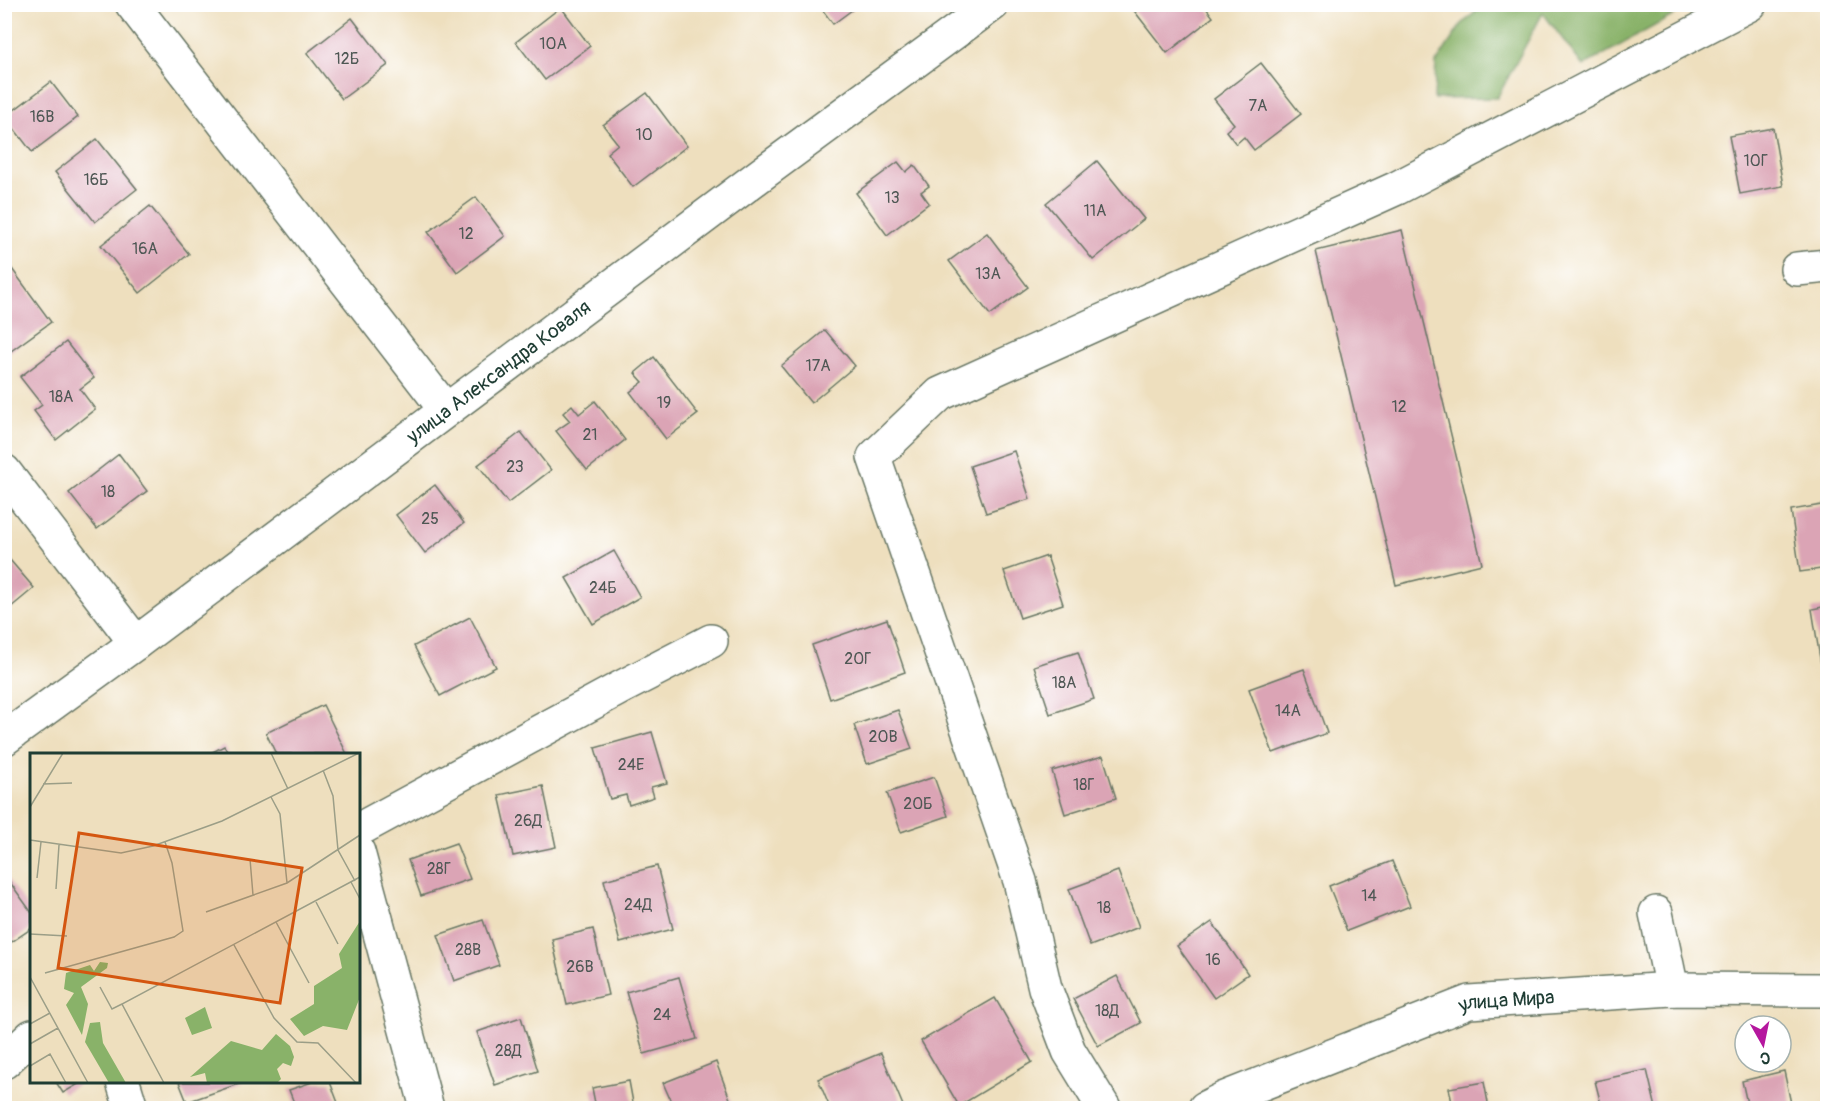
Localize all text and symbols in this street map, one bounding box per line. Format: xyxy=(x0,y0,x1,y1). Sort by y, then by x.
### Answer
house number: 10А xyxy=(539,34,567,54)
house number: 12Б xyxy=(335,49,359,69)
house number: 7А xyxy=(1249,96,1267,116)
house number: 16В xyxy=(30,107,54,127)
house number: 10 xyxy=(635,125,653,145)
house number: 10Г xyxy=(1744,151,1768,171)
house number: 16Б xyxy=(83,170,109,190)
house number: 13 xyxy=(884,188,900,208)
house number: 11А xyxy=(1084,201,1106,221)
house number: 12 xyxy=(458,224,474,244)
house number: 16А xyxy=(132,239,158,259)
house number: 13А xyxy=(975,264,1001,284)
street label: улица Александра Коваля xyxy=(400,294,595,449)
house number: 17А xyxy=(805,356,831,376)
house number: 18А xyxy=(49,387,73,407)
house number: 19 xyxy=(657,393,671,413)
house number: 12 xyxy=(1391,397,1407,417)
house number: 21 xyxy=(582,425,598,445)
house number: 23 xyxy=(506,457,524,477)
house number: 18 xyxy=(101,482,115,502)
house number: 25 xyxy=(421,509,439,529)
house number: 24Б xyxy=(589,578,617,598)
house number: 20Г xyxy=(844,649,872,669)
house number: 18А xyxy=(1052,673,1076,693)
house number: 14А xyxy=(1275,701,1301,721)
house number: 20В xyxy=(869,727,897,747)
inset map xyxy=(30,753,360,1083)
house number: 24Е xyxy=(618,755,644,775)
house number: 18Г xyxy=(1073,775,1095,795)
house number: 20Б xyxy=(903,794,933,814)
house number: 26Д xyxy=(514,811,542,831)
house number: 28Г xyxy=(427,859,451,879)
house number: 14 xyxy=(1361,886,1377,906)
house number: 24Д xyxy=(624,895,652,915)
house number: 18 xyxy=(1097,898,1111,918)
house number: 28В xyxy=(455,940,481,960)
house number: 16 xyxy=(1205,950,1221,970)
house number: 26В xyxy=(566,957,594,977)
street label: улица Мира xyxy=(1454,984,1555,1018)
house number: 18Д xyxy=(1095,1001,1119,1021)
house number: 24 xyxy=(653,1005,671,1025)
north arrow xyxy=(1733,1014,1793,1074)
house number: 28Д xyxy=(495,1041,522,1061)
text: С xyxy=(1759,1047,1772,1068)

